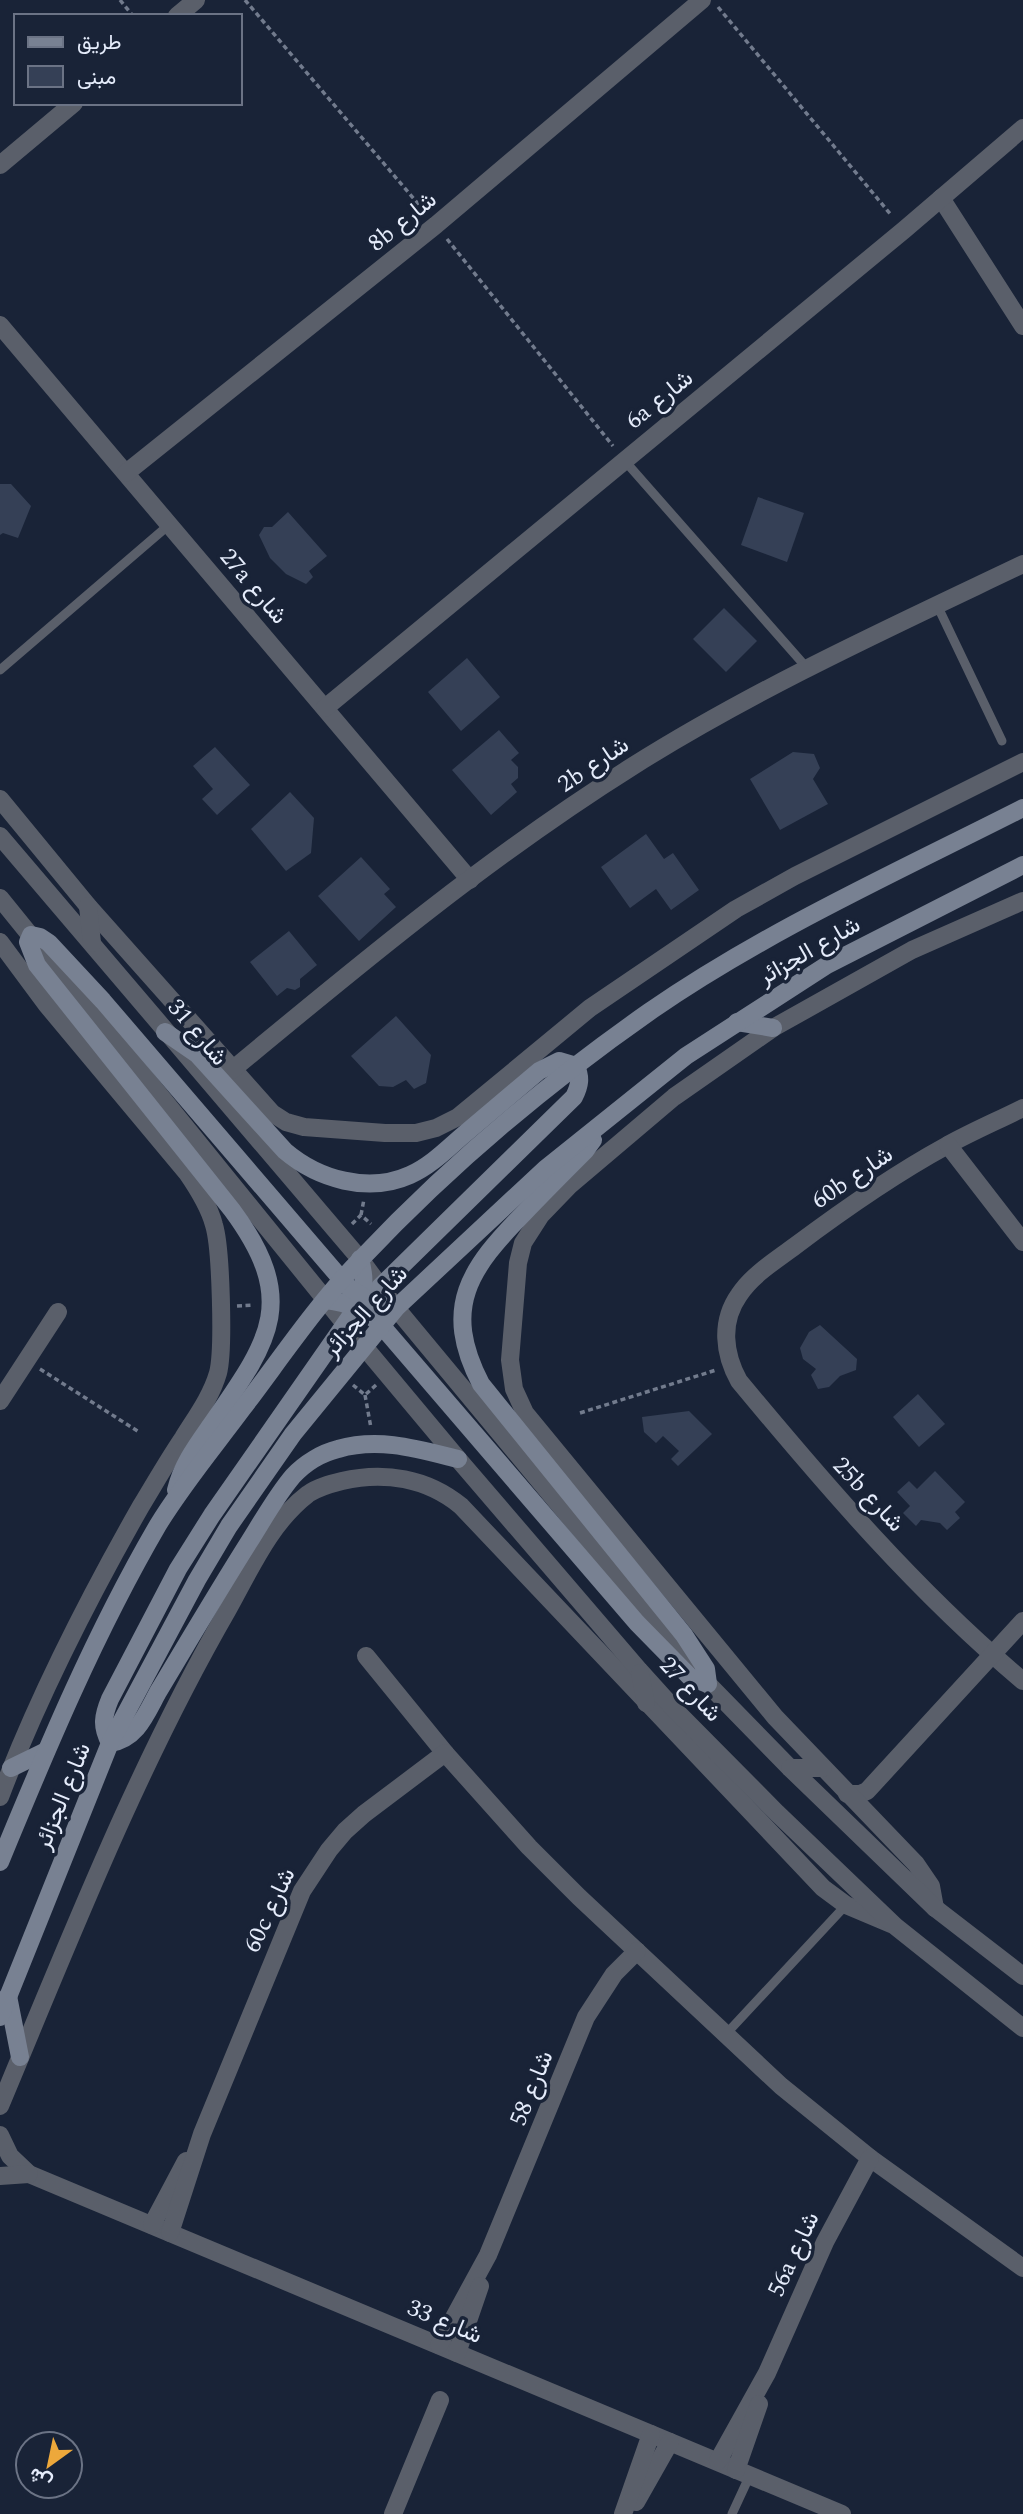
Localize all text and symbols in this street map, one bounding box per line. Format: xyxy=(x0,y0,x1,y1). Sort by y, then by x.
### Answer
legend xyxy=(14,14,242,105)
text: طريق xyxy=(77,27,122,59)
text: مبنى xyxy=(77,62,116,94)
street label: 8b شارع xyxy=(360,183,445,261)
street label: 6a شارع xyxy=(618,361,701,438)
street label: 27a شارع xyxy=(211,541,296,633)
street label: 2b شارع xyxy=(550,728,637,802)
street label: شارع الجزائر xyxy=(751,907,867,995)
street label: شارع 31 xyxy=(158,991,236,1074)
street label: 60b شارع xyxy=(804,1137,901,1218)
street label: شارع الجزائر xyxy=(314,1258,417,1366)
street label: 25b شارع xyxy=(824,1449,913,1541)
street label: شارع 27 xyxy=(650,1649,730,1731)
street label: شارع الجزائر xyxy=(25,1737,101,1856)
street label: 60c شارع xyxy=(235,1862,305,1959)
street label: شارع 58 xyxy=(501,2045,563,2131)
street label: 56a شارع xyxy=(759,2206,829,2303)
street label: شارع 33 xyxy=(402,2290,488,2354)
north arrow xyxy=(14,2430,84,2500)
text: ش xyxy=(23,2460,58,2496)

